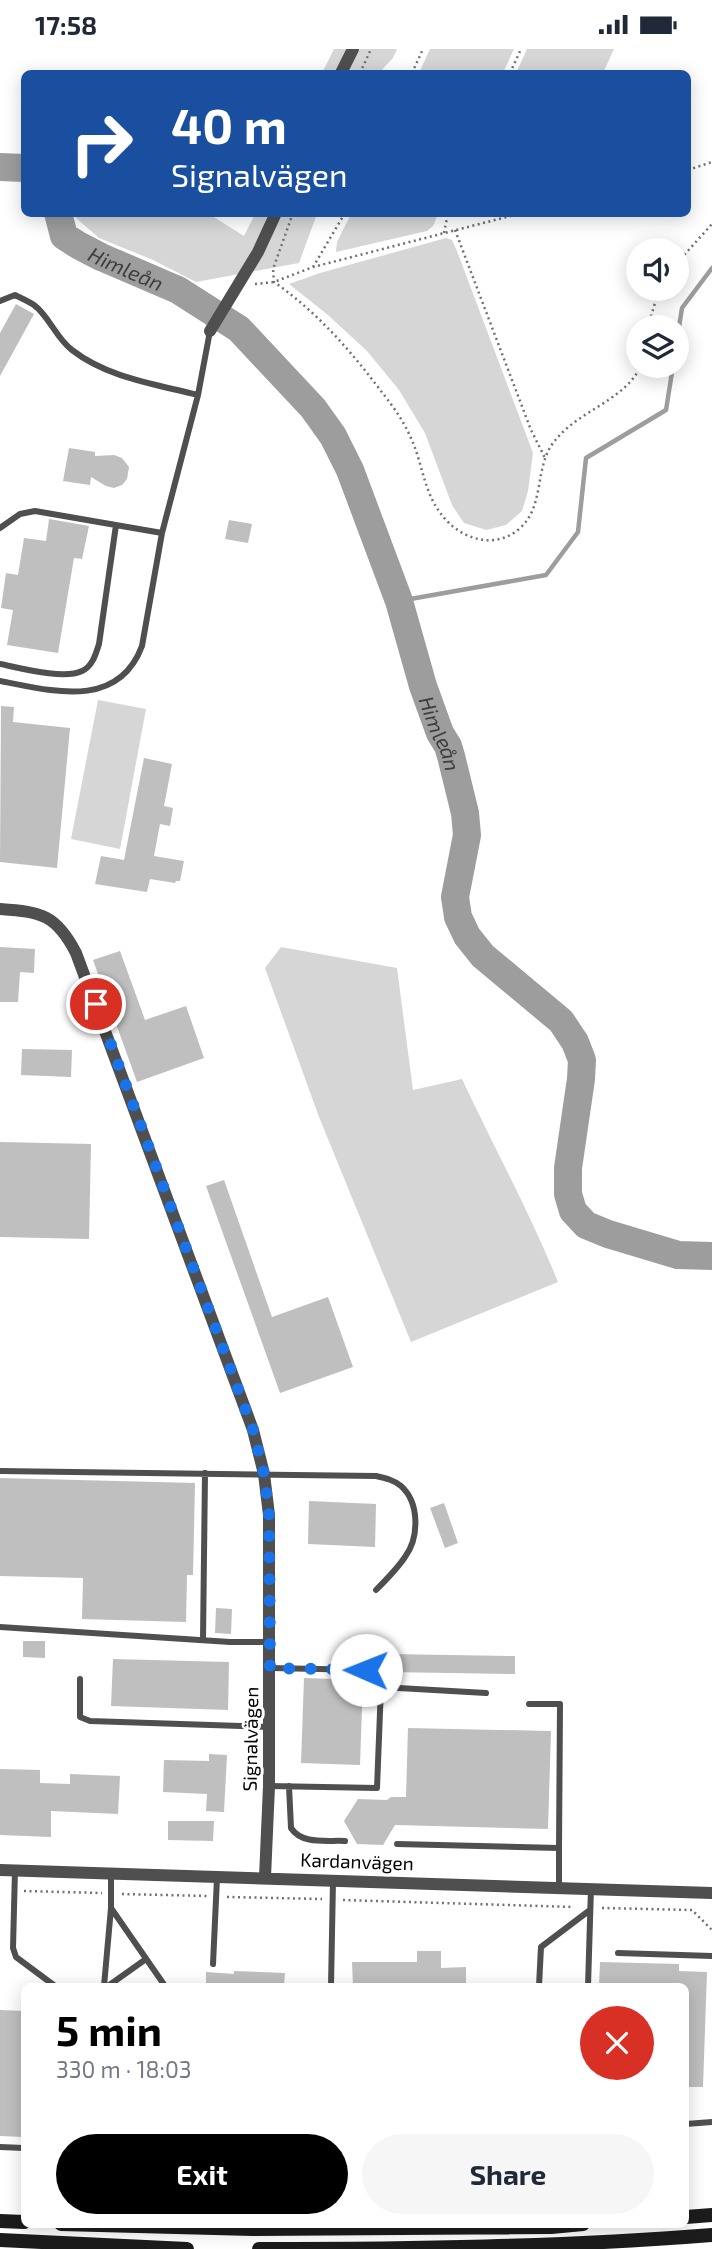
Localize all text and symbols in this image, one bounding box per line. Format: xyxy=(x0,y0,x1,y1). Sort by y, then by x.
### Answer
text: 17:58 xyxy=(35,9,97,40)
text: 40 m xyxy=(171,95,287,154)
icon: right xyxy=(56,98,147,189)
text: Signalvägen xyxy=(171,155,348,193)
map controls xyxy=(626,238,689,378)
button: sound xyxy=(626,238,689,301)
water label: Himleån xyxy=(85,240,168,295)
button: layers xyxy=(626,315,689,378)
water label: Himleån xyxy=(415,692,467,773)
pin xyxy=(66,974,126,1034)
icon: arrive xyxy=(77,985,115,1023)
position arrow xyxy=(329,1633,403,1707)
street label: Signalvägen xyxy=(238,1686,262,1792)
street label: Kardanvägen xyxy=(300,1848,414,1874)
text: 5 min xyxy=(56,2004,162,2054)
button: close xyxy=(580,2006,654,2080)
text: 330 m · 18:03 xyxy=(56,2055,192,2083)
button: Exit xyxy=(56,2134,348,2214)
button: Share xyxy=(362,2134,654,2214)

